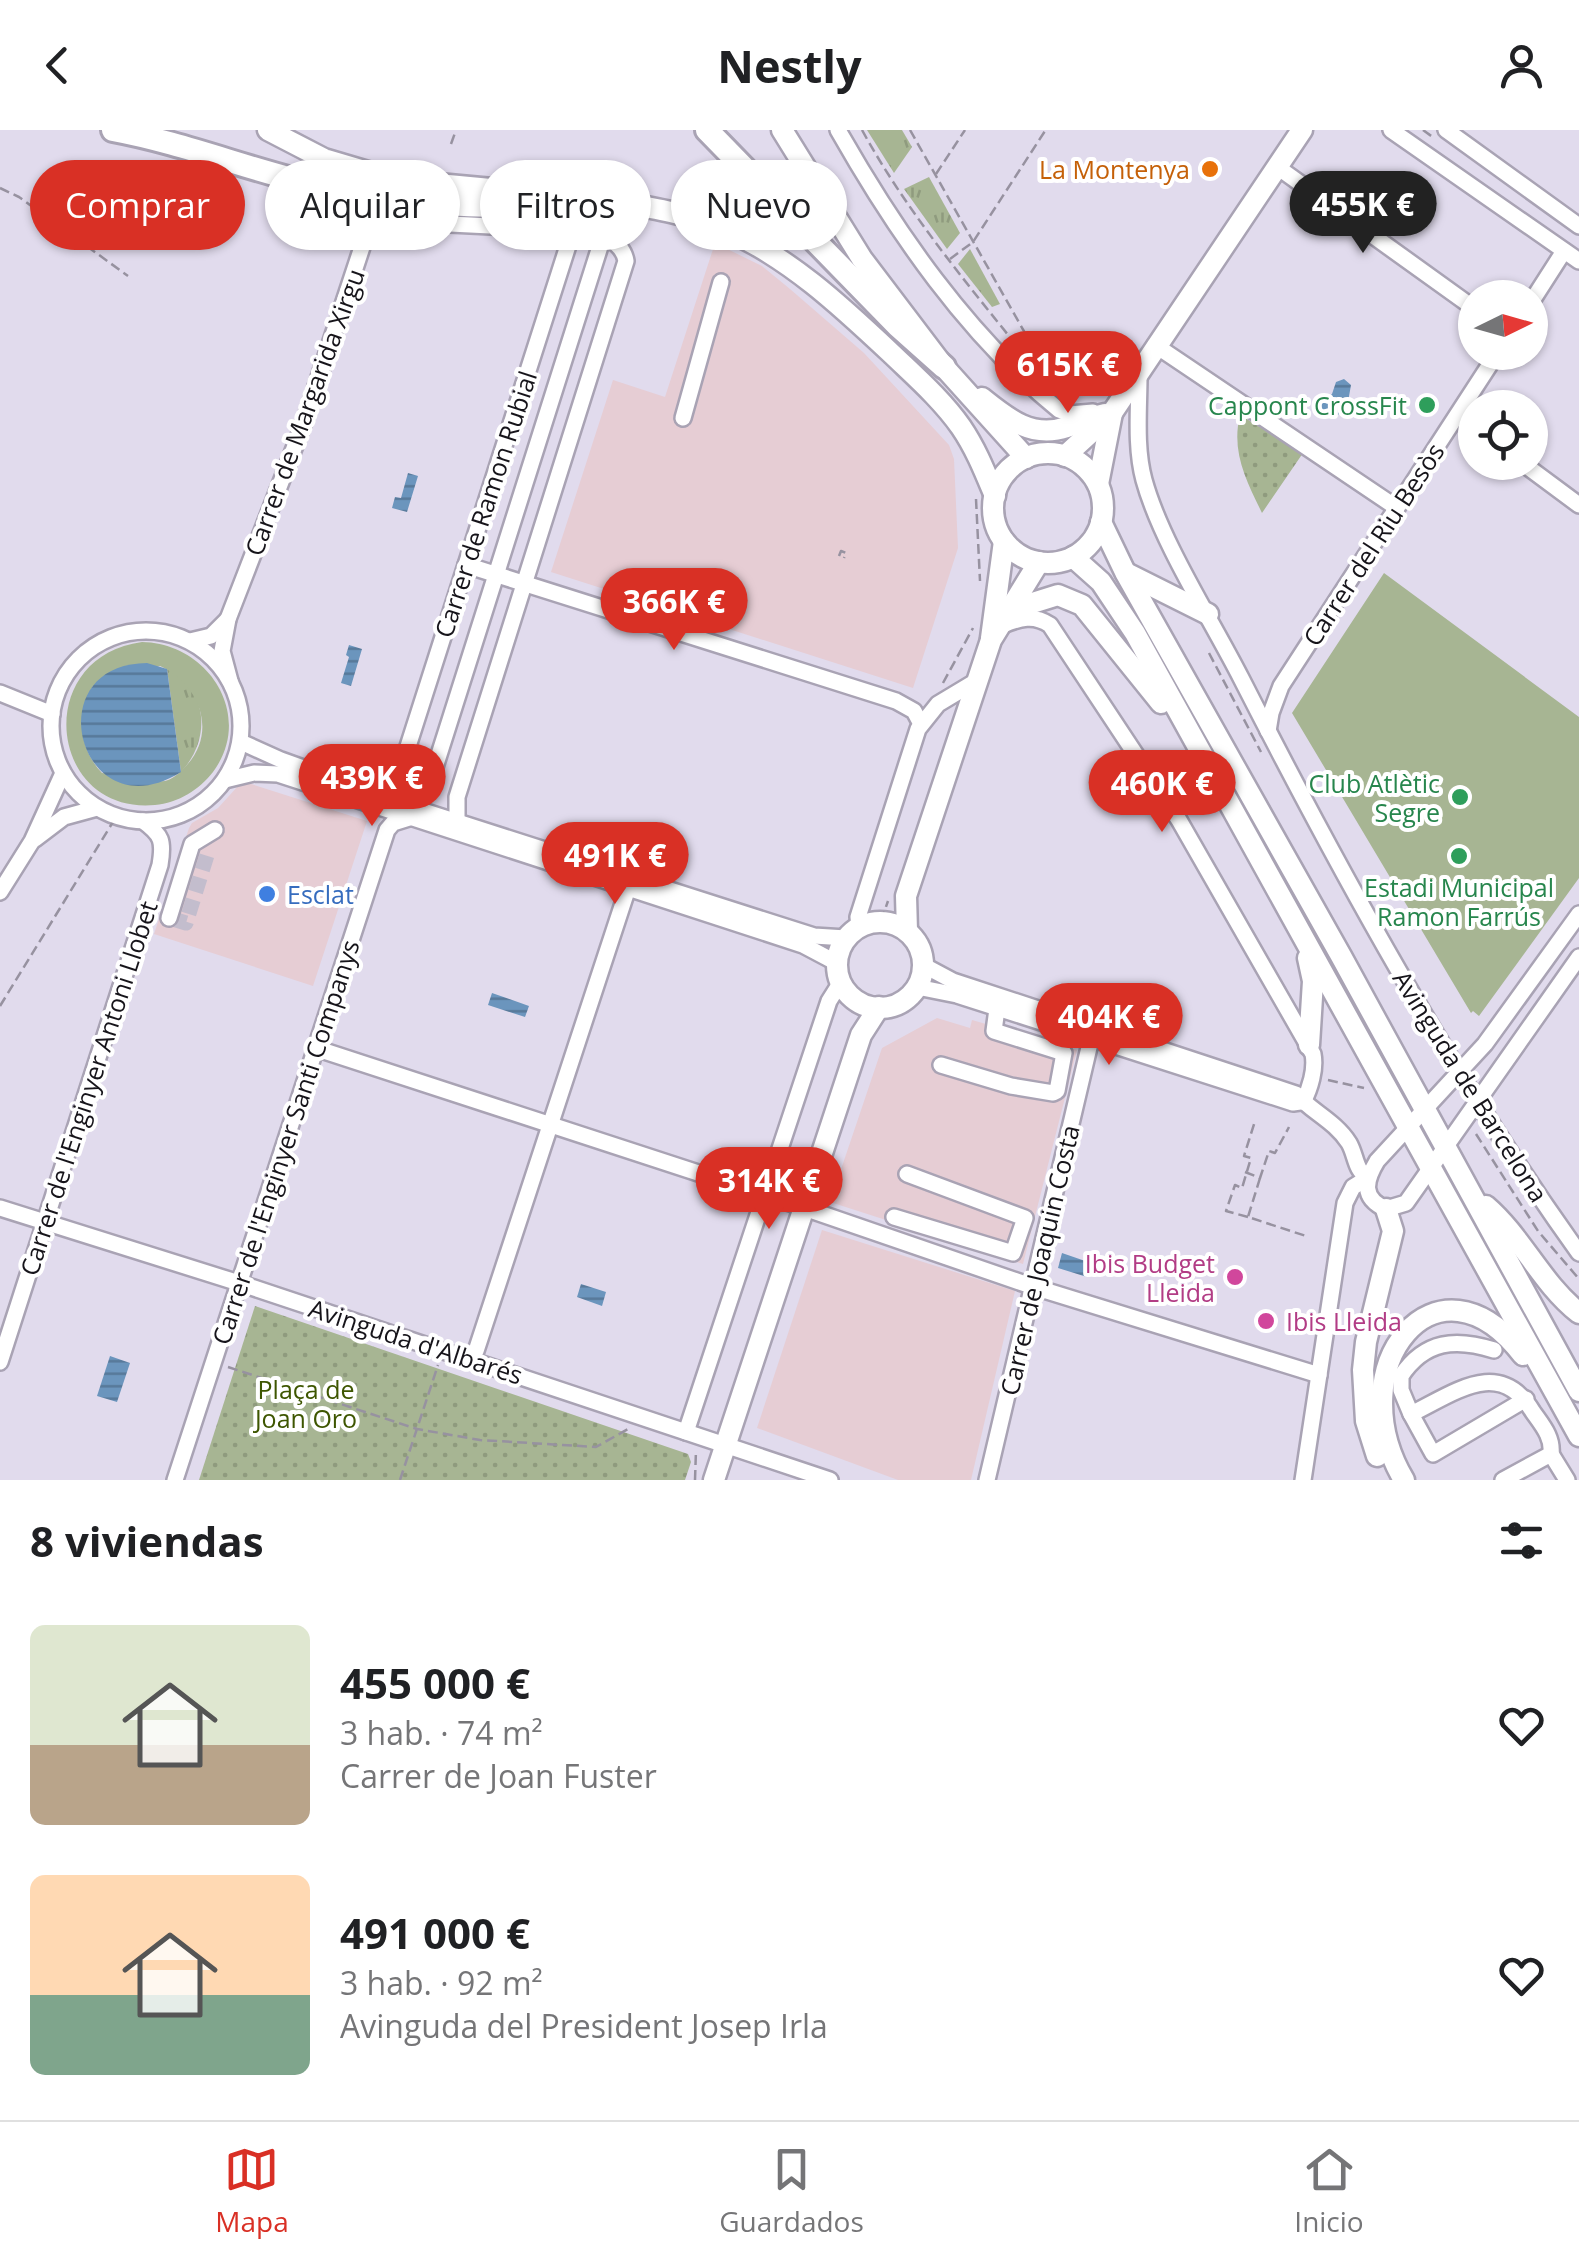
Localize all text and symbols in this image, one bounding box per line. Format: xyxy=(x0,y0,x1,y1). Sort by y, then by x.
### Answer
text: Nestly xyxy=(717,35,862,96)
icon: back xyxy=(30,38,85,93)
icon: person xyxy=(1494,38,1549,93)
place label: La Montenya xyxy=(1039,152,1190,186)
marker: La Montenya xyxy=(1199,158,1221,180)
chip: Comprar xyxy=(30,160,245,250)
chip: Alquilar xyxy=(265,160,460,250)
chip: Filtros xyxy=(480,160,651,250)
chip: Nuevo xyxy=(671,160,847,250)
pin: 455K € xyxy=(1282,171,1444,256)
text: 455K € xyxy=(1312,182,1414,225)
street label: Carrer de Margarida Xirgu xyxy=(236,264,372,560)
north arrow xyxy=(1458,280,1548,370)
map controls xyxy=(1458,280,1548,480)
pin: 615K € xyxy=(987,331,1149,416)
text: 615K € xyxy=(1017,342,1119,385)
street label: Carrer de Ramon Rubial xyxy=(426,366,544,642)
place label: Cappont CrossFit xyxy=(1208,388,1407,422)
button: locate xyxy=(1458,390,1548,480)
marker: Cappont CrossFit xyxy=(1416,394,1438,416)
street label: Carrer del Riu Besòs xyxy=(1295,436,1451,652)
pin: 366K € xyxy=(593,568,755,653)
text: 366K € xyxy=(623,579,725,622)
pin: 439K € xyxy=(291,744,453,829)
pin: 460K € xyxy=(1081,750,1243,835)
text: 439K € xyxy=(321,755,423,798)
text: 460K € xyxy=(1111,761,1213,804)
place label: Club Atlètic Segre xyxy=(1309,766,1440,829)
marker: Club Atlètic Segre xyxy=(1449,786,1471,808)
pin: 491K € xyxy=(534,822,696,907)
text: 491K € xyxy=(564,833,666,876)
marker: Estadi Municipal Ramon Farrús xyxy=(1448,845,1470,867)
place label: Estadi Municipal Ramon Farrús xyxy=(1364,870,1554,933)
place label: Esclat xyxy=(287,877,354,911)
marker: Esclat xyxy=(256,883,278,905)
street label: Carrer de l'Enginyer Antoni Llobet xyxy=(11,896,165,1280)
street label: Carrer de l'Enginyer Santi Companys xyxy=(203,935,367,1349)
street label: Avinguda de Barcelona xyxy=(1386,964,1556,1208)
pin: 404K € xyxy=(1028,983,1190,1068)
text: 404K € xyxy=(1058,994,1160,1037)
street label: Carrer de Joaquin Costa xyxy=(991,1121,1087,1399)
pin: 314K € xyxy=(688,1147,850,1232)
text: 314K € xyxy=(718,1158,820,1201)
place label: Ibis Budget Lleida xyxy=(1085,1246,1215,1309)
marker: Ibis Budget Lleida xyxy=(1224,1266,1246,1288)
street label: Avinguda d'Albarés xyxy=(305,1290,527,1392)
place label: Ibis Lleida xyxy=(1286,1304,1402,1338)
marker: Ibis Lleida xyxy=(1255,1310,1277,1332)
park label: Plaça de Joan Oro xyxy=(253,1372,357,1435)
text: 8 viviendas xyxy=(30,1512,264,1569)
icon: filters xyxy=(1494,1513,1549,1568)
text: 455 000 € xyxy=(340,1654,530,1711)
icon: home xyxy=(110,1665,230,1785)
icon: heart xyxy=(1494,1698,1549,1753)
text: 3 hab. · 74 m² xyxy=(340,1711,543,1754)
text: Carrer de Joan Fuster xyxy=(340,1754,657,1797)
text: 491 000 € xyxy=(340,1904,530,1961)
icon: home xyxy=(110,1915,230,2035)
icon: heart xyxy=(1494,1948,1549,2003)
text: 3 hab. · 92 m² xyxy=(340,1961,543,2004)
text: Avinguda del President Josep Irla xyxy=(340,2004,828,2047)
tab: Mapa xyxy=(215,2142,289,2240)
tab: Guardados xyxy=(719,2142,864,2240)
tab: Inicio xyxy=(1294,2142,1364,2240)

